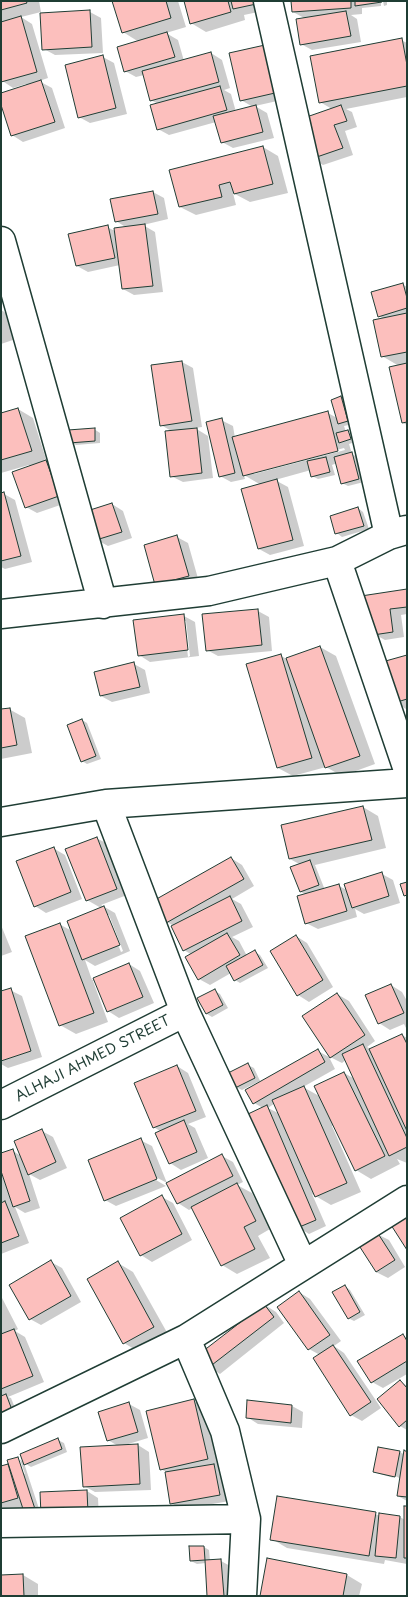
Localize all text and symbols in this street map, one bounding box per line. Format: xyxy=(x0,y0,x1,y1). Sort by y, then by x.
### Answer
street label: ALHAJI AHMED STREET xyxy=(13,1013,173,1105)

